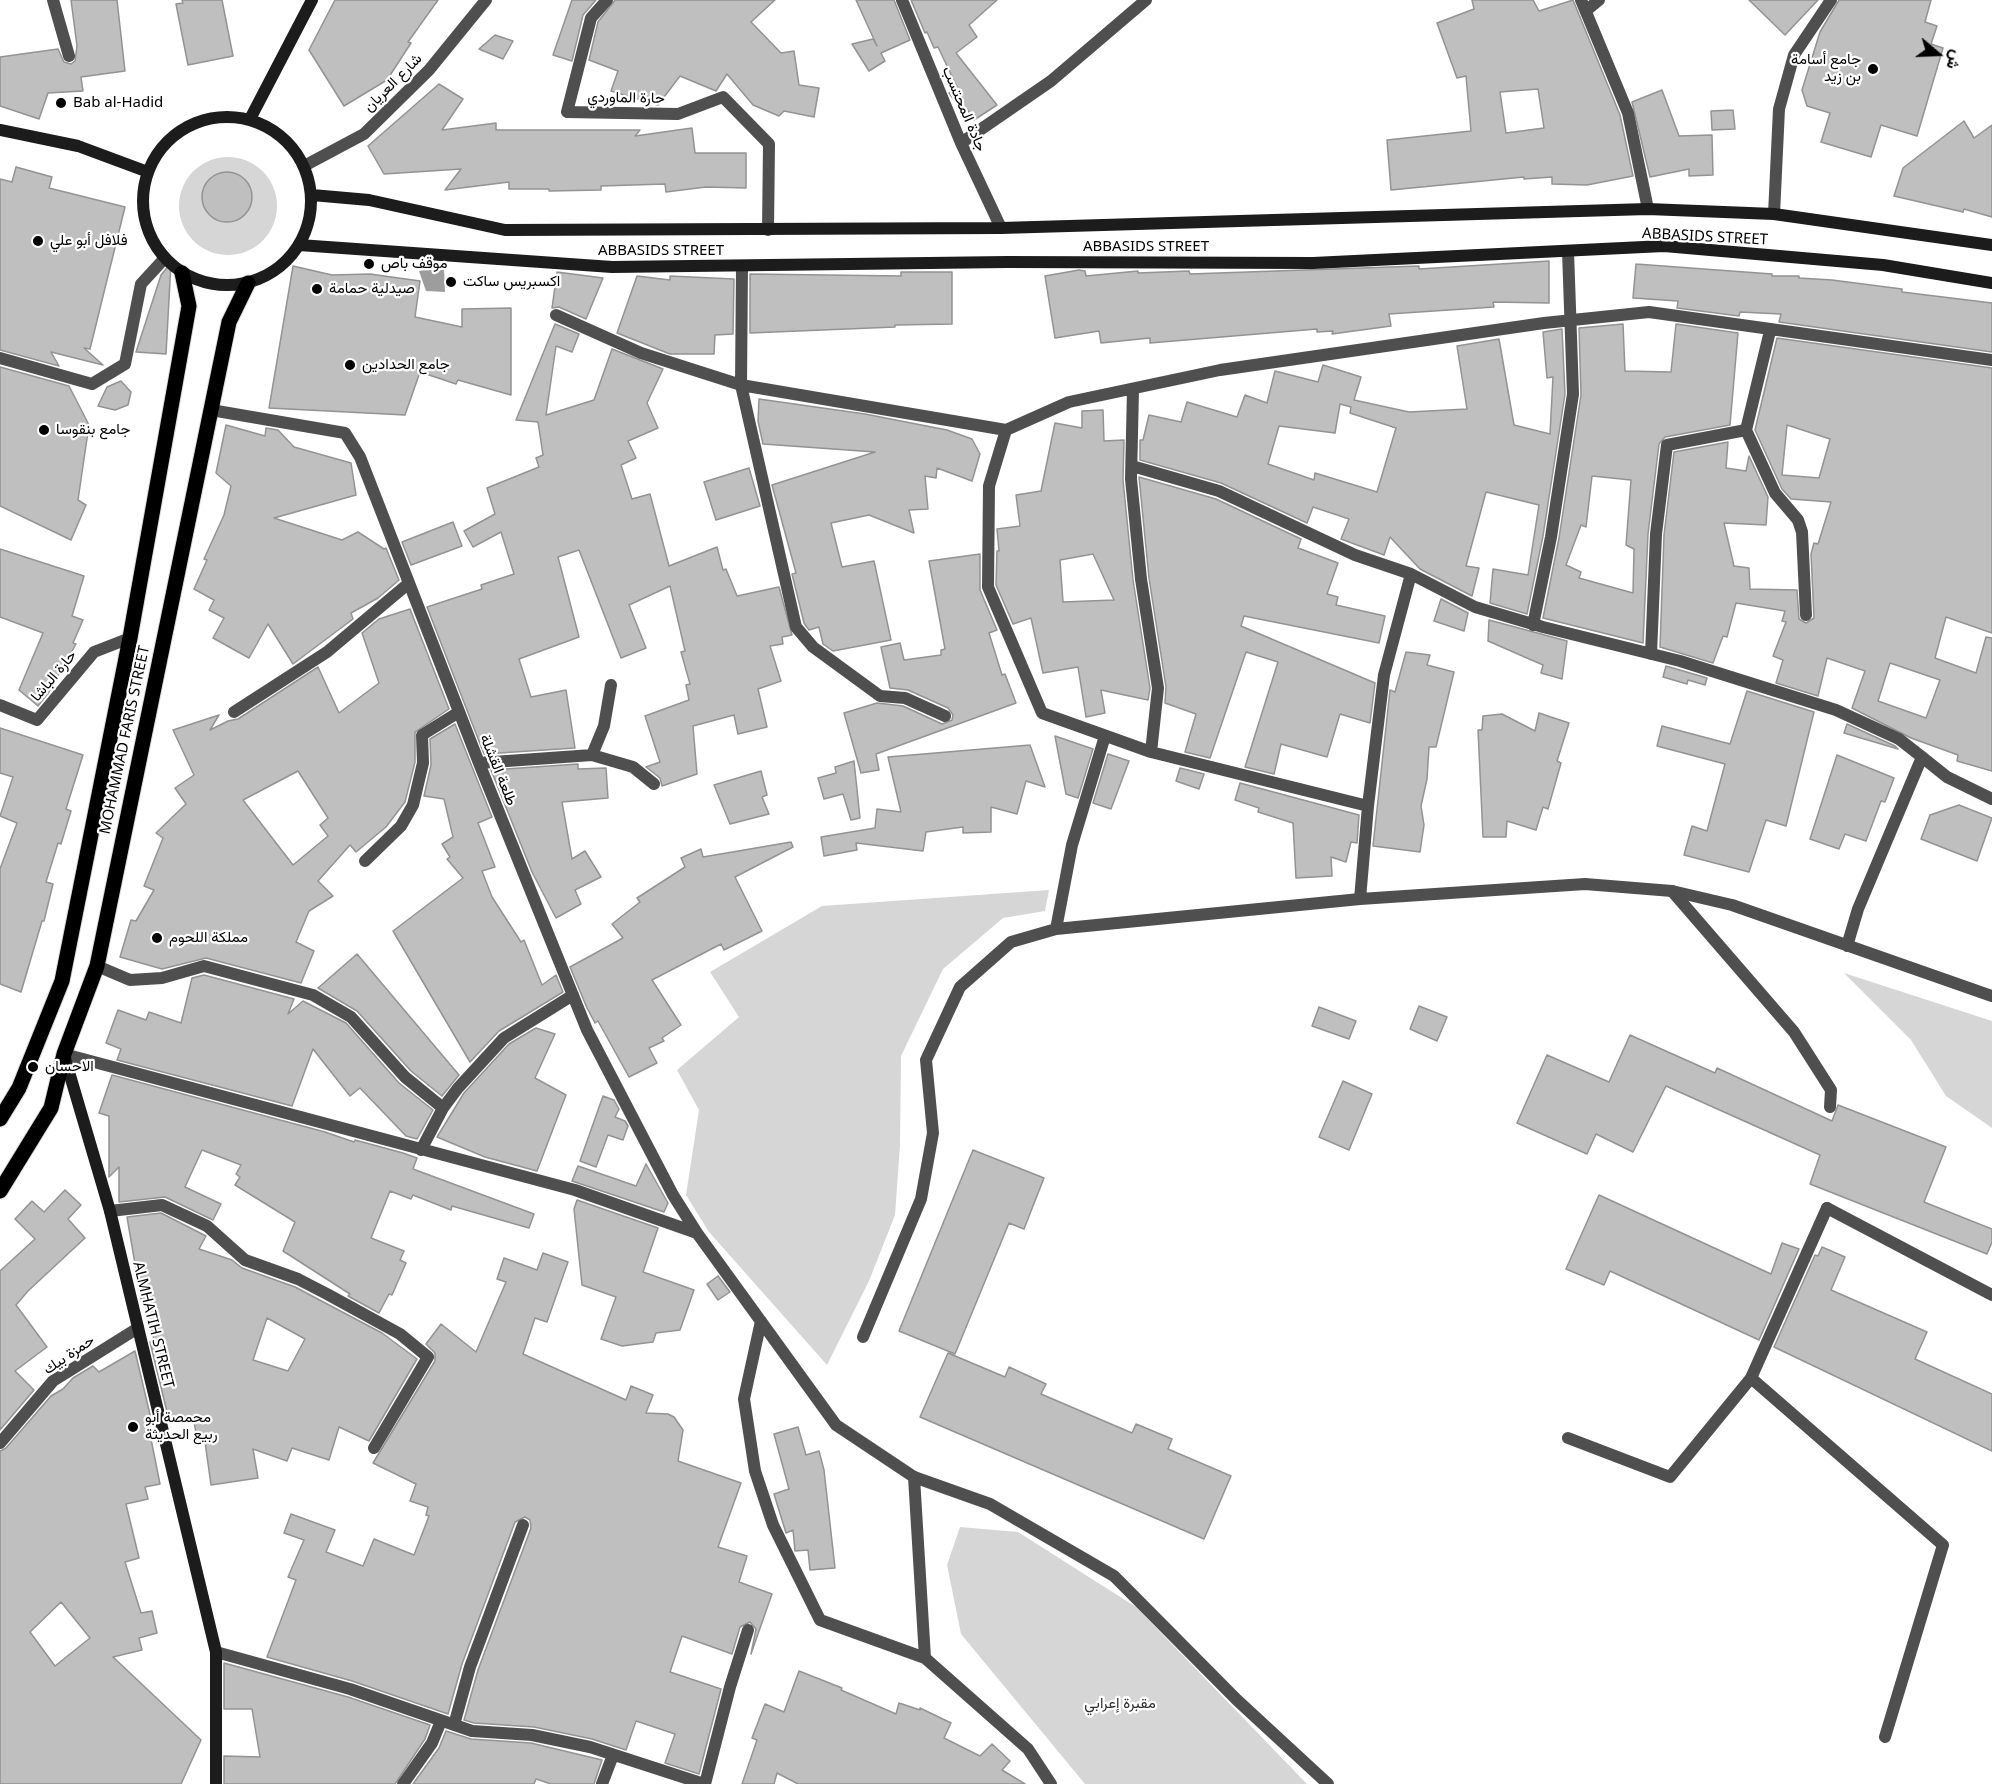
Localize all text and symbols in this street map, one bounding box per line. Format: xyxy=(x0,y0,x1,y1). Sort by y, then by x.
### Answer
north arrow xyxy=(1908,24,1968,84)
text: ش xyxy=(1941,47,1969,73)
street label: شارع العريان xyxy=(360,50,426,116)
place label: جامع أسامة بن زيد xyxy=(1791,51,1861,86)
marker: جامع أسامة بن زيد xyxy=(1866,62,1880,76)
street label: جادة المحتسب xyxy=(938,64,990,154)
street label: حارة الماوردي xyxy=(587,88,665,108)
place label: Bab al-Hadid xyxy=(73,94,163,112)
marker: Bab al-Hadid xyxy=(54,96,68,110)
street label: ABBASIDS STREET xyxy=(1642,225,1768,249)
place label: فلافل أبو علي xyxy=(50,232,127,250)
marker: فلافل أبو علي xyxy=(31,234,45,248)
street label: ABBASIDS STREET xyxy=(1083,238,1209,256)
street label: ABBASIDS STREET xyxy=(598,242,724,260)
place label: موقف باص xyxy=(381,255,447,273)
marker: موقف باص xyxy=(362,257,376,271)
place label: اكسبريس ساكت xyxy=(463,273,560,291)
marker: اكسبريس ساكت xyxy=(444,275,458,289)
place label: صيدلية حمامة xyxy=(329,280,415,298)
marker: صيدلية حمامة xyxy=(310,282,324,296)
place label: جامع الحدادين xyxy=(362,356,450,374)
marker: جامع الحدادين xyxy=(343,358,357,372)
place label: جامع بنقوسا xyxy=(56,421,130,439)
marker: جامع بنقوسا xyxy=(37,423,51,437)
street label: MOHAMMAD FARIS STREET xyxy=(96,644,154,836)
street label: حارة الباشا xyxy=(27,647,81,705)
street label: طلعة القشلة xyxy=(476,732,520,808)
place label: مملكة اللحوم xyxy=(169,929,248,947)
marker: مملكة اللحوم xyxy=(150,931,164,945)
place label: الاحسان xyxy=(45,1058,94,1076)
marker: الاحسان xyxy=(26,1060,40,1074)
street label: ALMHATIH STREET xyxy=(129,1260,177,1390)
street label: حمزة بيك xyxy=(40,1331,98,1379)
place label: محمصة أبو ربيع الحديثة xyxy=(145,1409,218,1444)
marker: محمصة أبو ربيع الحديثة xyxy=(126,1420,140,1434)
park label: مقبرة إعرابي xyxy=(1084,1695,1156,1713)

